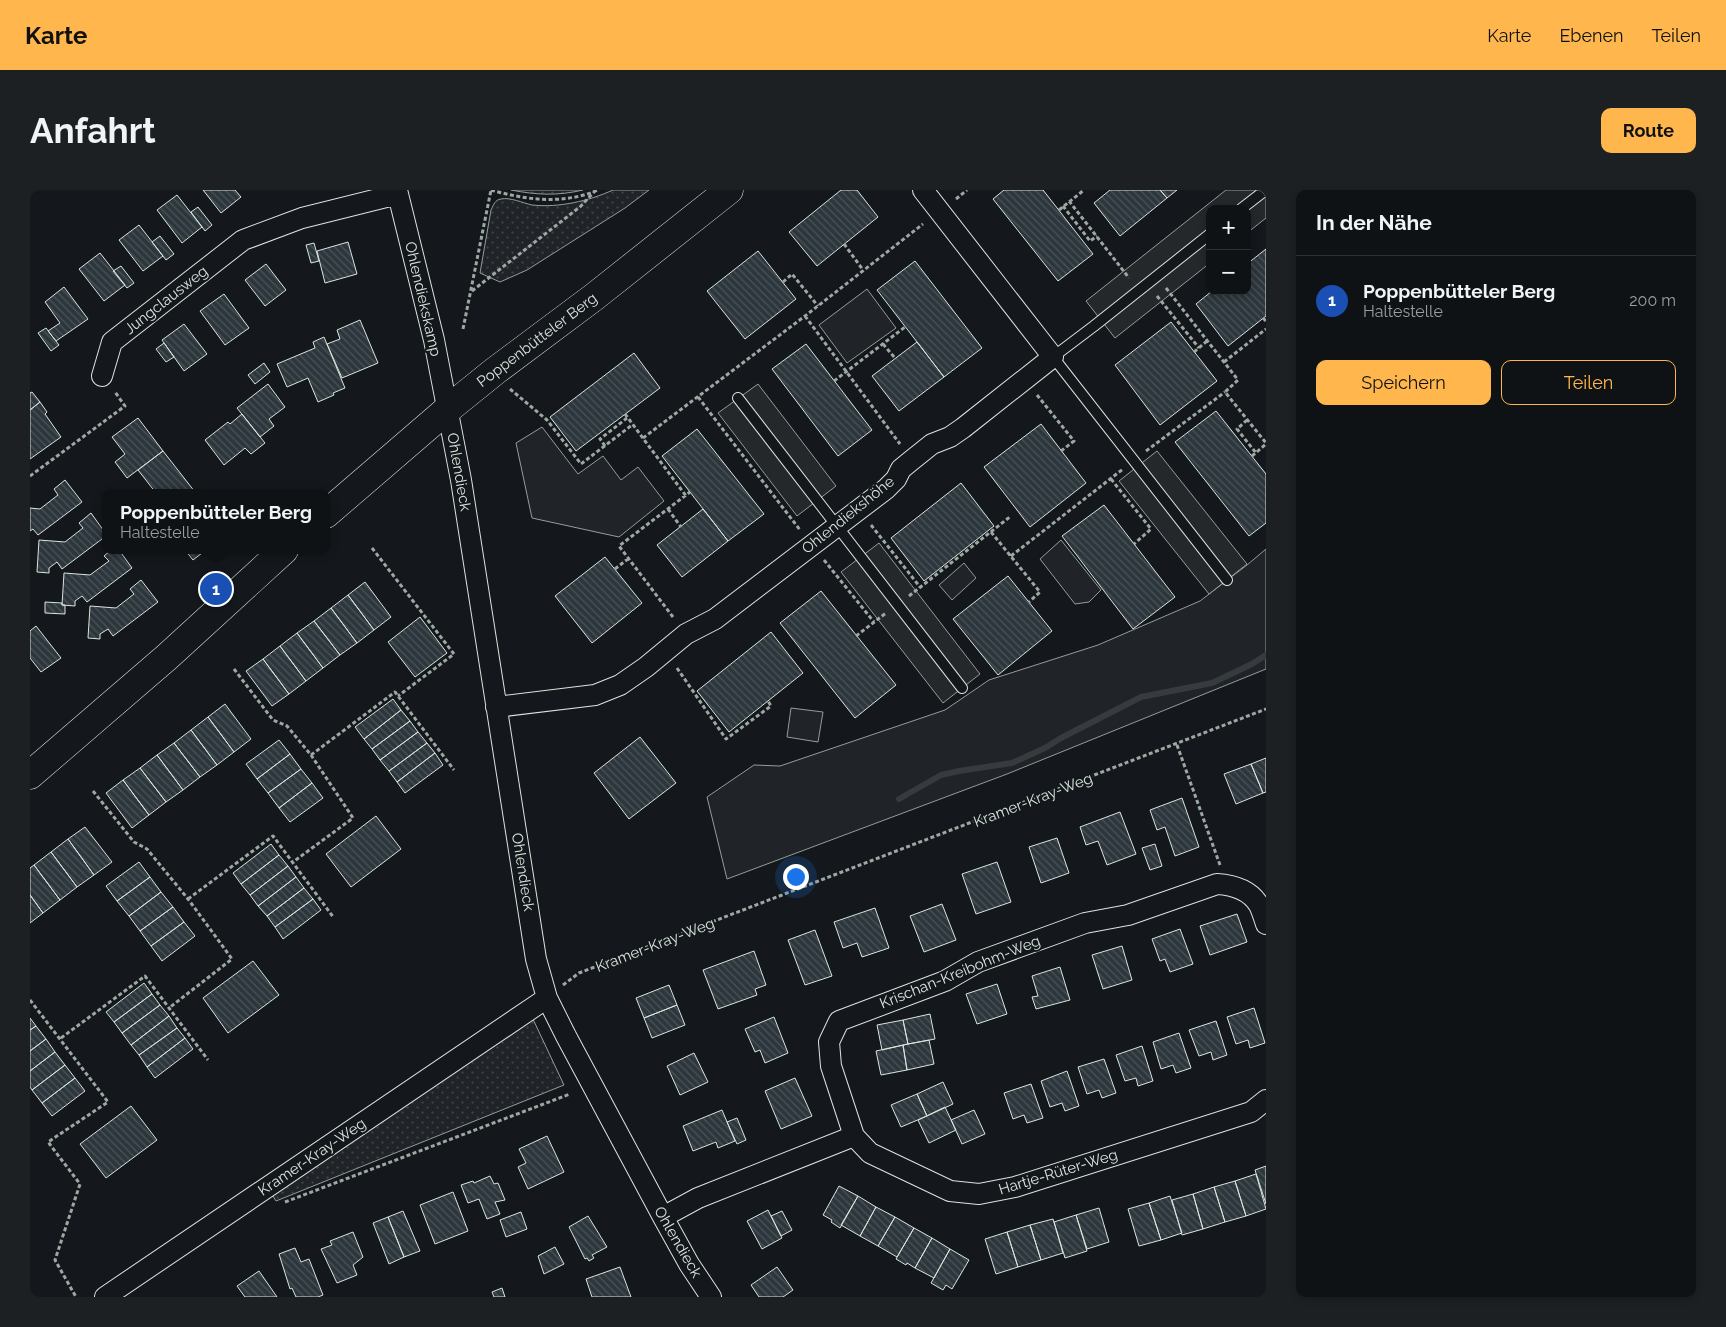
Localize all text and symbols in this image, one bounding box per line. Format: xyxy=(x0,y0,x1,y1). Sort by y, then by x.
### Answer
text: Karte xyxy=(25,21,87,50)
text: Karte xyxy=(1487,25,1531,46)
text: Ebenen xyxy=(1559,25,1624,46)
text: Teilen xyxy=(1652,25,1701,46)
button: Route xyxy=(1601,108,1696,153)
text: Anfahrt xyxy=(30,110,156,151)
map controls xyxy=(1206,205,1251,295)
button: + xyxy=(1206,205,1251,250)
text: In der Nähe xyxy=(1316,210,1432,235)
street label: Ohlendiekskamp xyxy=(401,240,445,358)
button: − xyxy=(1206,250,1251,295)
street label: Jungclausweg xyxy=(121,262,211,338)
text: Poppenbütteler Berg xyxy=(1363,280,1555,302)
street label: Poppenbütteler Berg xyxy=(473,289,601,391)
text: 1 xyxy=(1328,291,1336,310)
text: 200 m xyxy=(1629,291,1676,310)
text: Haltestelle xyxy=(1363,302,1443,321)
button: Speichern xyxy=(1316,360,1491,405)
button: Teilen xyxy=(1501,360,1676,405)
street label: Ohlendieck xyxy=(443,431,475,513)
street label: Ohlendiekshöhe xyxy=(798,472,898,558)
popup xyxy=(102,489,330,554)
text: Poppenbütteler Berg xyxy=(120,501,312,523)
text: Haltestelle xyxy=(120,523,200,542)
pin: 1 xyxy=(200,570,232,608)
street label: Kramer-Kray-Weg xyxy=(971,769,1095,831)
street label: Ohlendieck xyxy=(508,831,538,913)
your location xyxy=(783,864,809,890)
street label: Kramer-Kray-Weg xyxy=(593,914,717,976)
street label: Krischan-Kreibohm-Weg xyxy=(877,932,1043,1012)
street label: Kramer-Kray-Weg xyxy=(255,1114,369,1200)
street label: Hartje-Rüter-Weg xyxy=(996,1145,1120,1199)
street label: Ohlendieck xyxy=(650,1203,706,1281)

